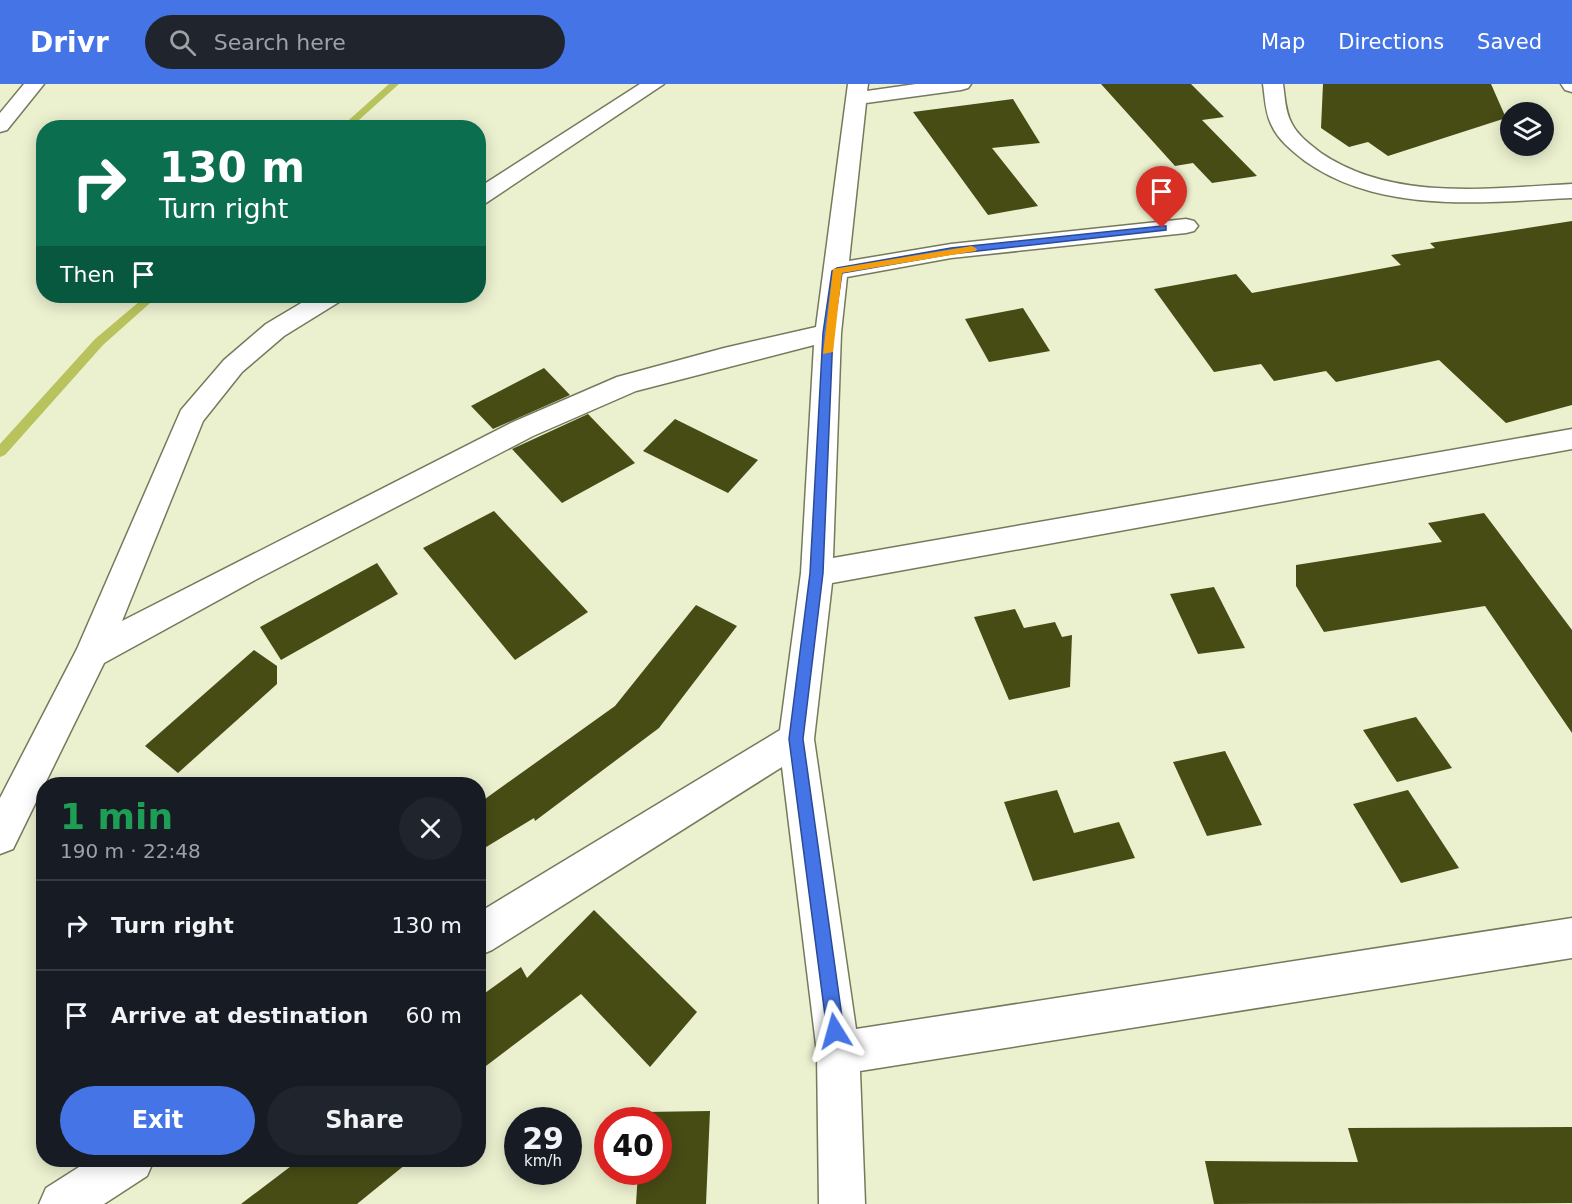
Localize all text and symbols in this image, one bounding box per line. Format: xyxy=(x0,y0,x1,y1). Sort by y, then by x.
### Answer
search box xyxy=(145,15,565,69)
text: Drivr xyxy=(30,26,109,59)
icon: search xyxy=(166,26,199,59)
text: Search here xyxy=(214,30,346,55)
text: Map xyxy=(1261,30,1305,54)
text: Directions xyxy=(1338,30,1444,54)
text: Saved xyxy=(1477,30,1542,54)
map controls xyxy=(1500,102,1554,156)
button: layers xyxy=(1500,102,1554,156)
text: 130 m xyxy=(159,143,305,192)
icon: right xyxy=(60,144,138,222)
pin xyxy=(1136,166,1187,228)
icon: arrive xyxy=(1145,175,1178,208)
text: Turn right xyxy=(159,193,288,224)
icon: arrive xyxy=(127,258,160,291)
text: Then xyxy=(60,262,115,287)
text: 1 min xyxy=(60,796,173,837)
button: close xyxy=(399,797,462,860)
text: 190 m · 22:48 xyxy=(60,839,201,863)
icon: right xyxy=(60,909,93,942)
text: Turn right xyxy=(111,913,234,938)
text: 130 m xyxy=(392,913,462,938)
icon: arrive xyxy=(60,999,93,1032)
position arrow xyxy=(803,999,867,1063)
text: Arrive at destination xyxy=(111,1003,368,1028)
text: 60 m xyxy=(406,1003,462,1028)
button: Exit xyxy=(60,1086,255,1155)
button: Share xyxy=(267,1086,462,1155)
speed limit sign: 40 xyxy=(594,1107,672,1185)
text: 29 xyxy=(522,1121,564,1156)
text: km/h xyxy=(524,1152,562,1170)

